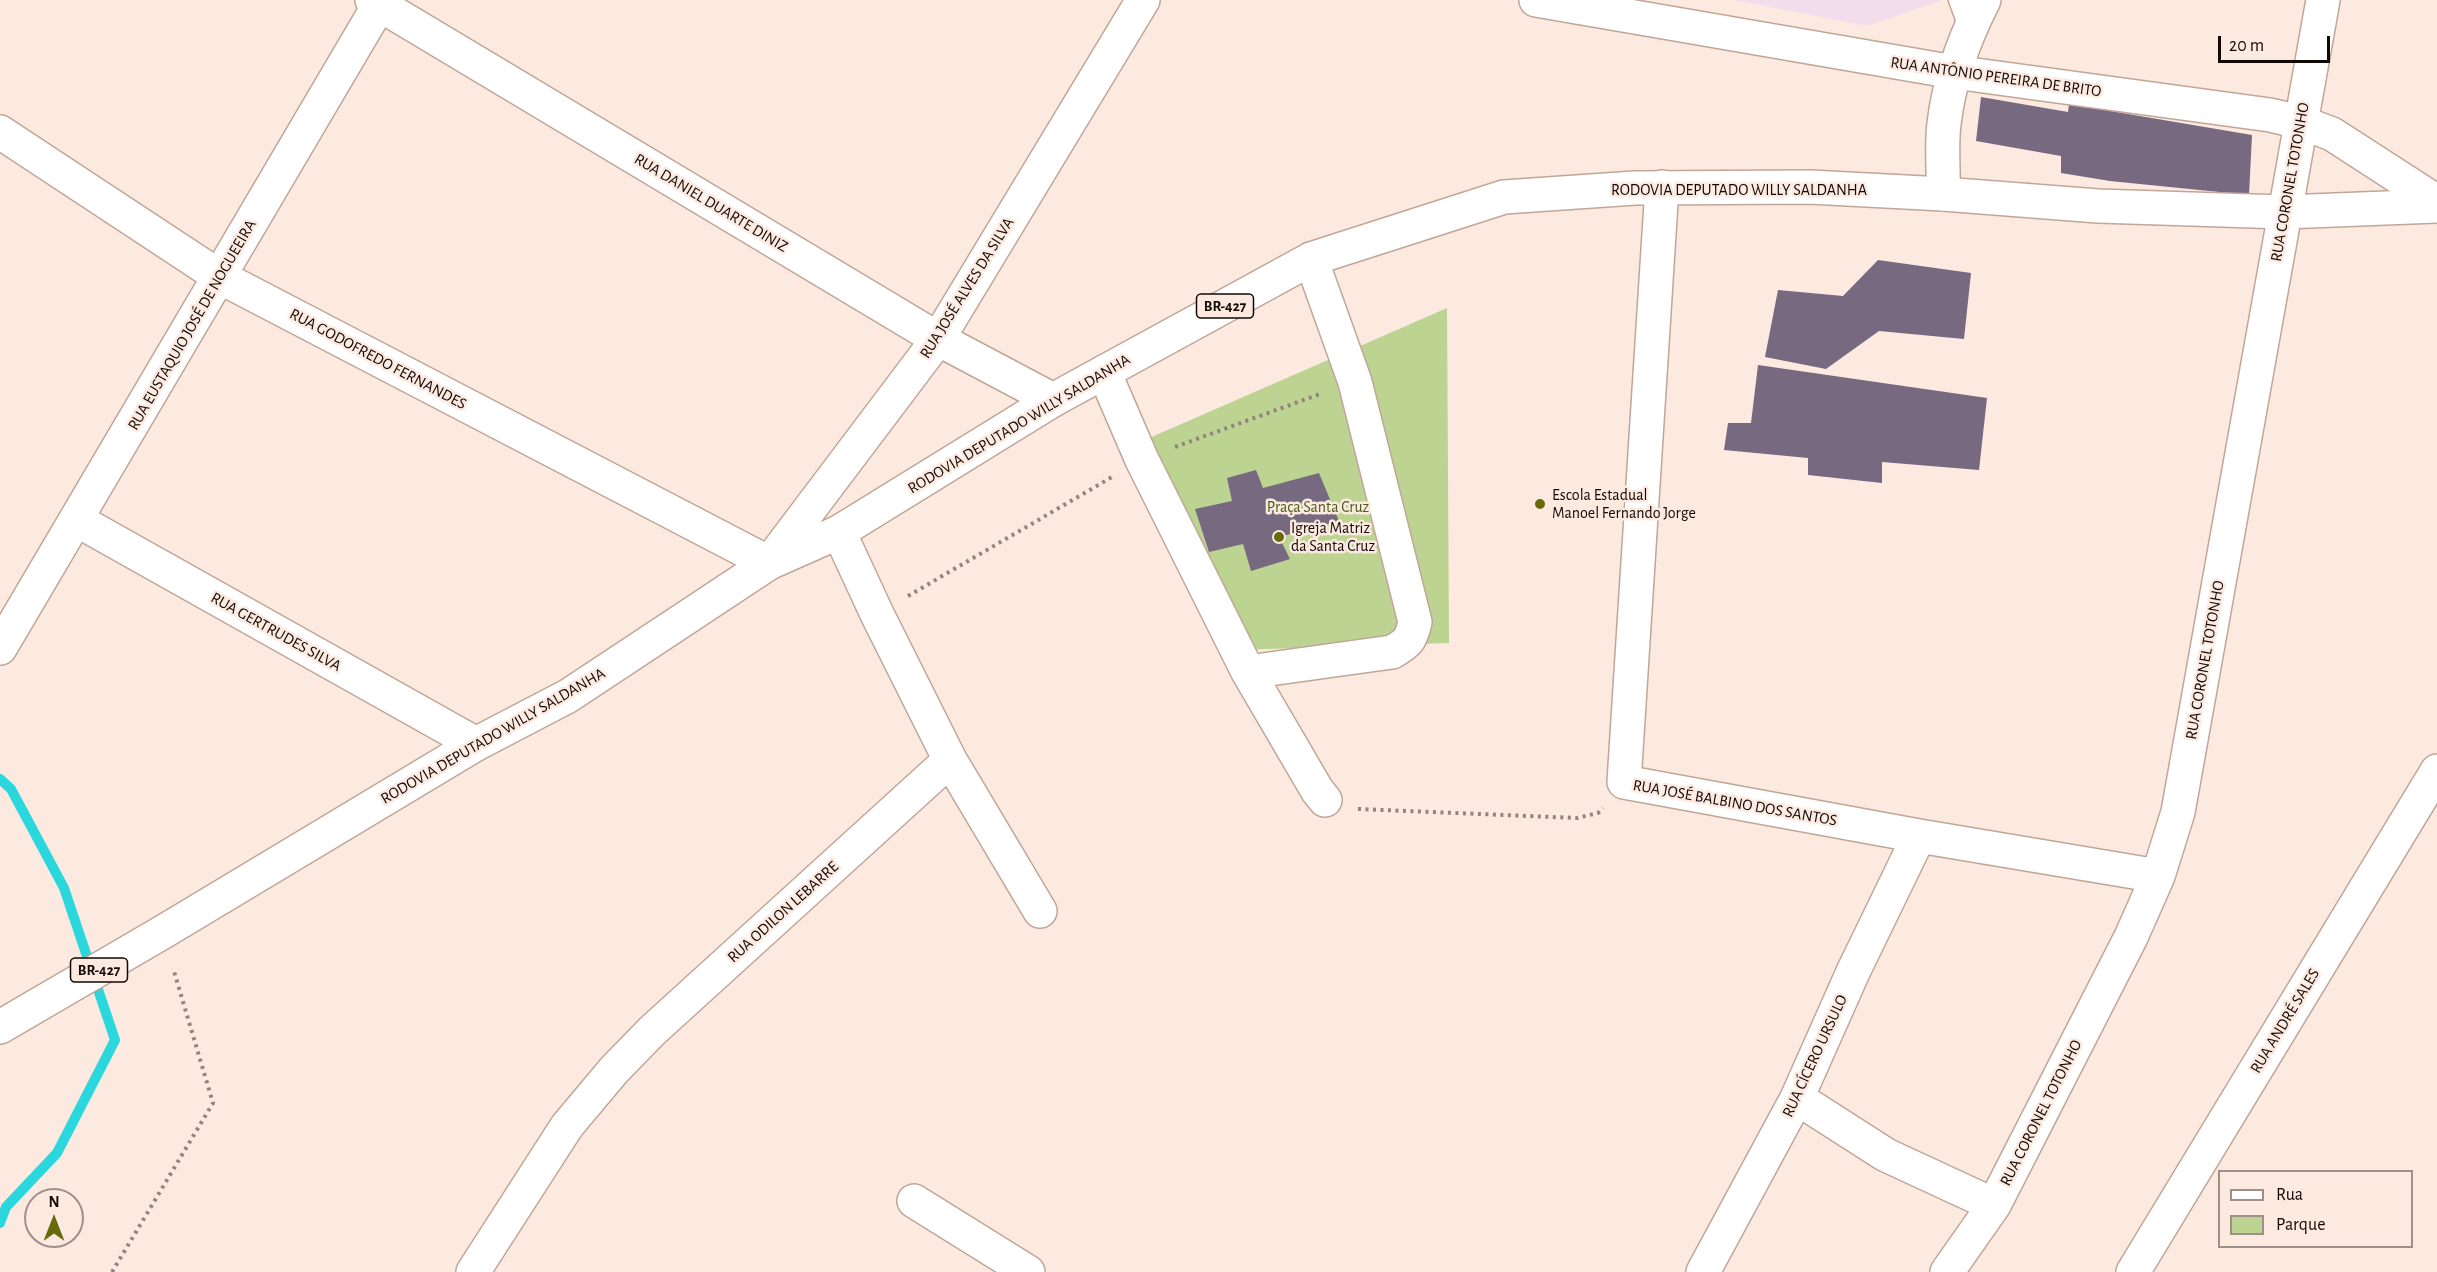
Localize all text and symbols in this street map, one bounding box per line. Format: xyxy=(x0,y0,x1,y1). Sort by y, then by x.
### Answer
scale bar xyxy=(2221,24,2334,62)
text: 20 m xyxy=(2229,37,2264,55)
street label: RUA ANTÔNIO PEREIRA DE BRITO xyxy=(1889,53,2103,101)
street label: RUA CORONEL TOTONHO xyxy=(2267,101,2313,263)
street label: RUA DANIEL DUARTE DINIZ xyxy=(631,149,791,257)
street label: RODOVIA DEPUTADO WILLY SALDANHA xyxy=(1611,180,1867,200)
street label: RUA JOSÉ ALVES DA SILVA xyxy=(916,214,1018,362)
street label: RUA EUSTAQUIO JOSÉ DE NOGUEEIRA xyxy=(124,216,260,434)
road number: BR-427 xyxy=(1196,294,1254,318)
street label: RUA GODOFREDO FERNANDES xyxy=(286,304,470,414)
street label: RODOVIA DEPUTADO WILLY SALDANHA xyxy=(904,350,1134,498)
place label: Escola Estadual Manoel Fernando Jorge xyxy=(1552,485,1696,523)
park label: Praça Santa Cruz xyxy=(1267,497,1369,517)
marker: Escola Estadual Manoel Fernando Jorge xyxy=(1533,497,1547,511)
place label: Igreja Matriz da Santa Cruz xyxy=(1291,518,1375,556)
marker: Igreja Matriz da Santa Cruz xyxy=(1272,530,1286,544)
street label: RUA CORONEL TOTONHO xyxy=(2182,579,2228,741)
street label: RUA GERTRUDES SILVA xyxy=(207,588,345,676)
street label: RODOVIA DEPUTADO WILLY SALDANHA xyxy=(377,664,609,808)
street label: RUA JOSÉ BALBINO DOS SANTOS xyxy=(1631,776,1839,830)
street label: RUA ODILON LEBARRE xyxy=(724,857,842,967)
road number: BR-427 xyxy=(70,958,128,982)
street label: RUA ANDRÉ SALES xyxy=(2246,965,2324,1077)
street label: RUA CÍCERO URSULO xyxy=(1778,992,1852,1120)
street label: RUA CORONEL TOTONHO xyxy=(1996,1037,2086,1189)
legend xyxy=(2218,1170,2413,1248)
text: Rua xyxy=(2276,1186,2303,1204)
north arrow xyxy=(24,1188,84,1248)
text: N xyxy=(48,1194,60,1210)
text: Parque xyxy=(2276,1216,2325,1234)

